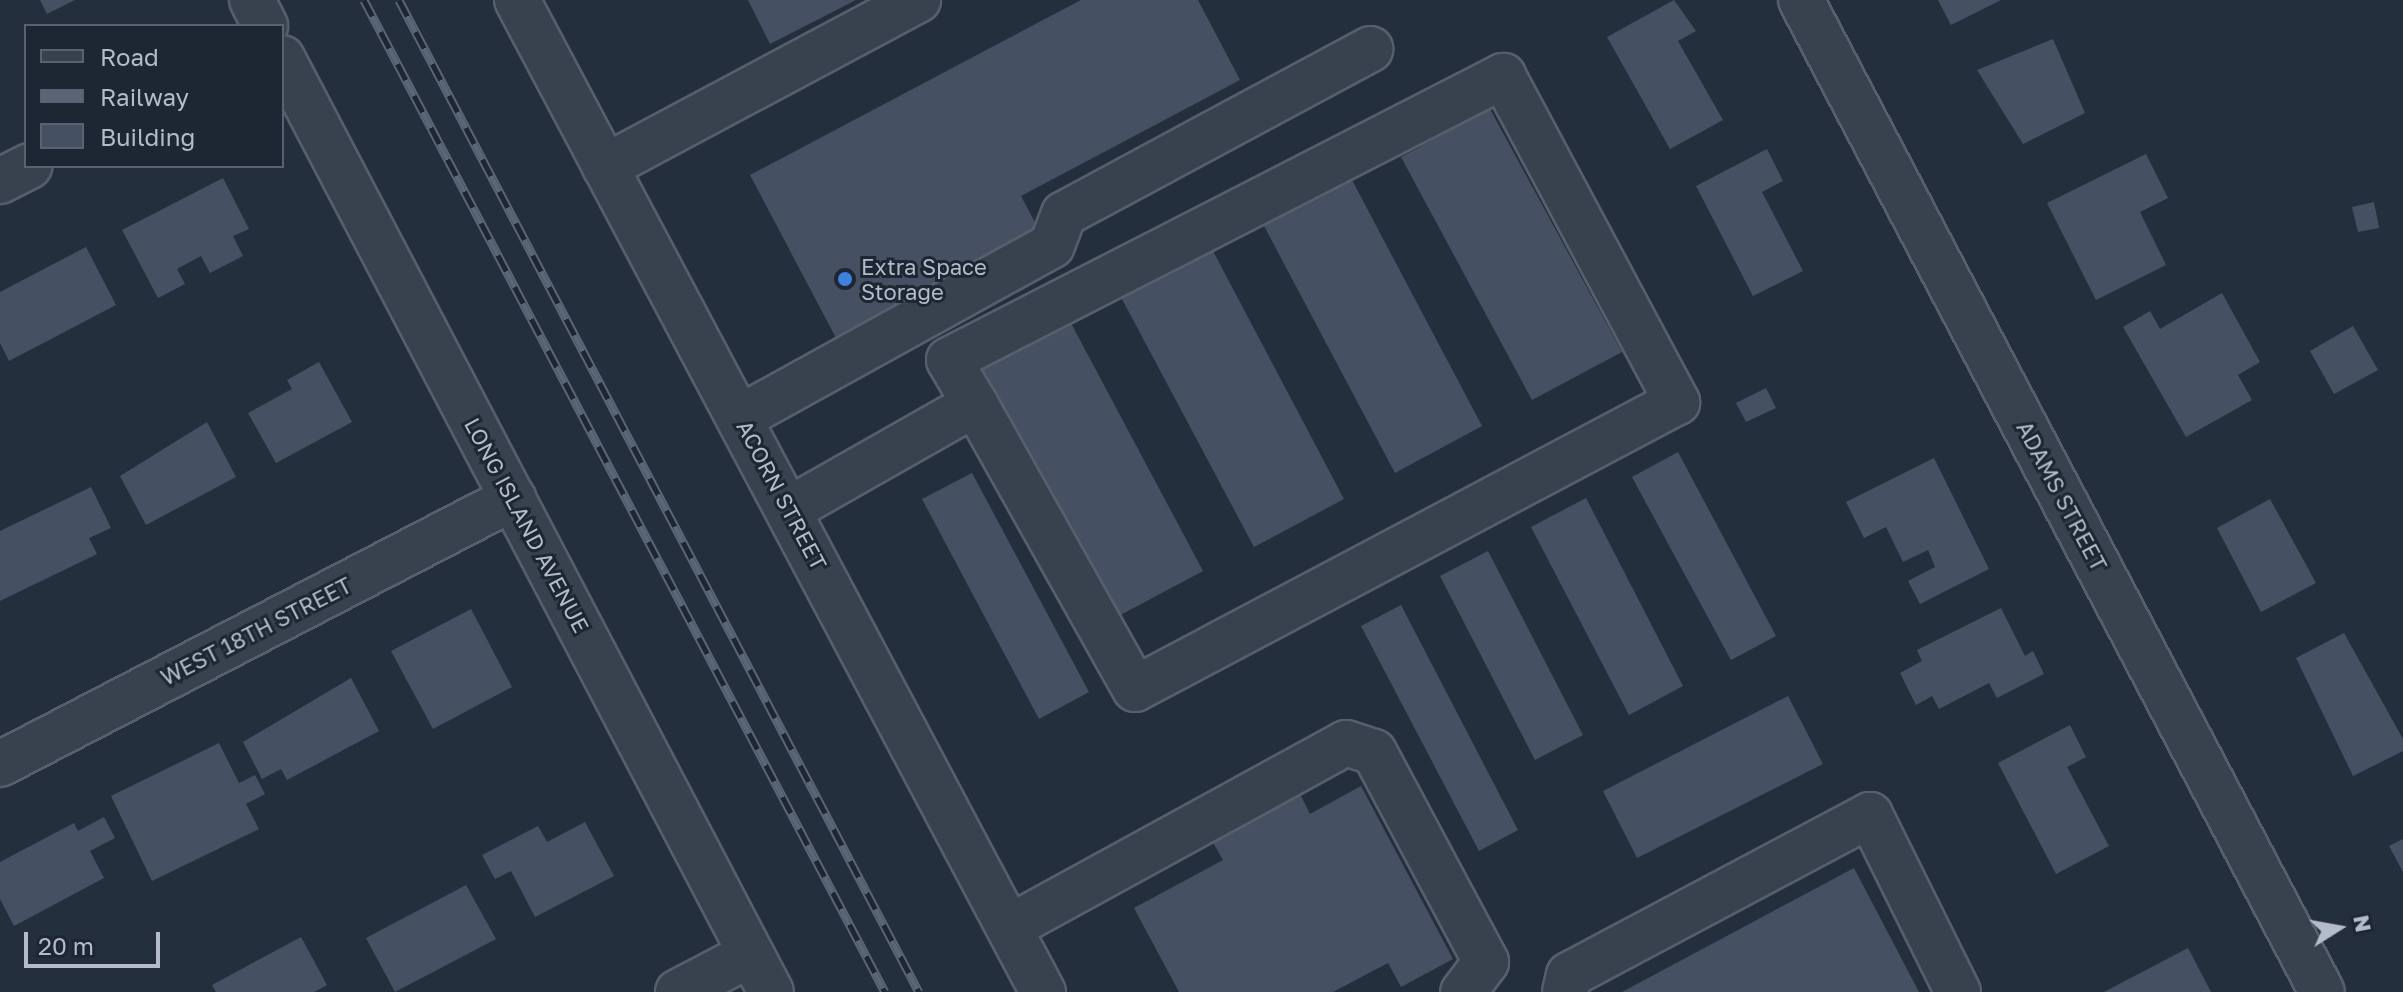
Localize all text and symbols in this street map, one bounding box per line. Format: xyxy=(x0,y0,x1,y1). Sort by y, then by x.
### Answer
legend xyxy=(24,24,284,168)
text: Road xyxy=(100,42,159,71)
text: Railway xyxy=(100,82,189,111)
text: Building xyxy=(100,122,195,151)
place label: Extra Space Storage xyxy=(861,253,987,304)
marker: Extra Space Storage xyxy=(836,270,854,288)
street label: LONG ISLAND AVENUE xyxy=(459,413,595,637)
street label: ACORN STREET xyxy=(731,416,833,574)
street label: ADAMS STREET xyxy=(2011,416,2113,576)
street label: WEST 18TH STREET xyxy=(156,571,356,691)
north arrow xyxy=(2299,888,2379,968)
text: N xyxy=(2348,913,2378,934)
scale bar xyxy=(28,916,164,966)
text: 20 m xyxy=(38,931,94,960)

